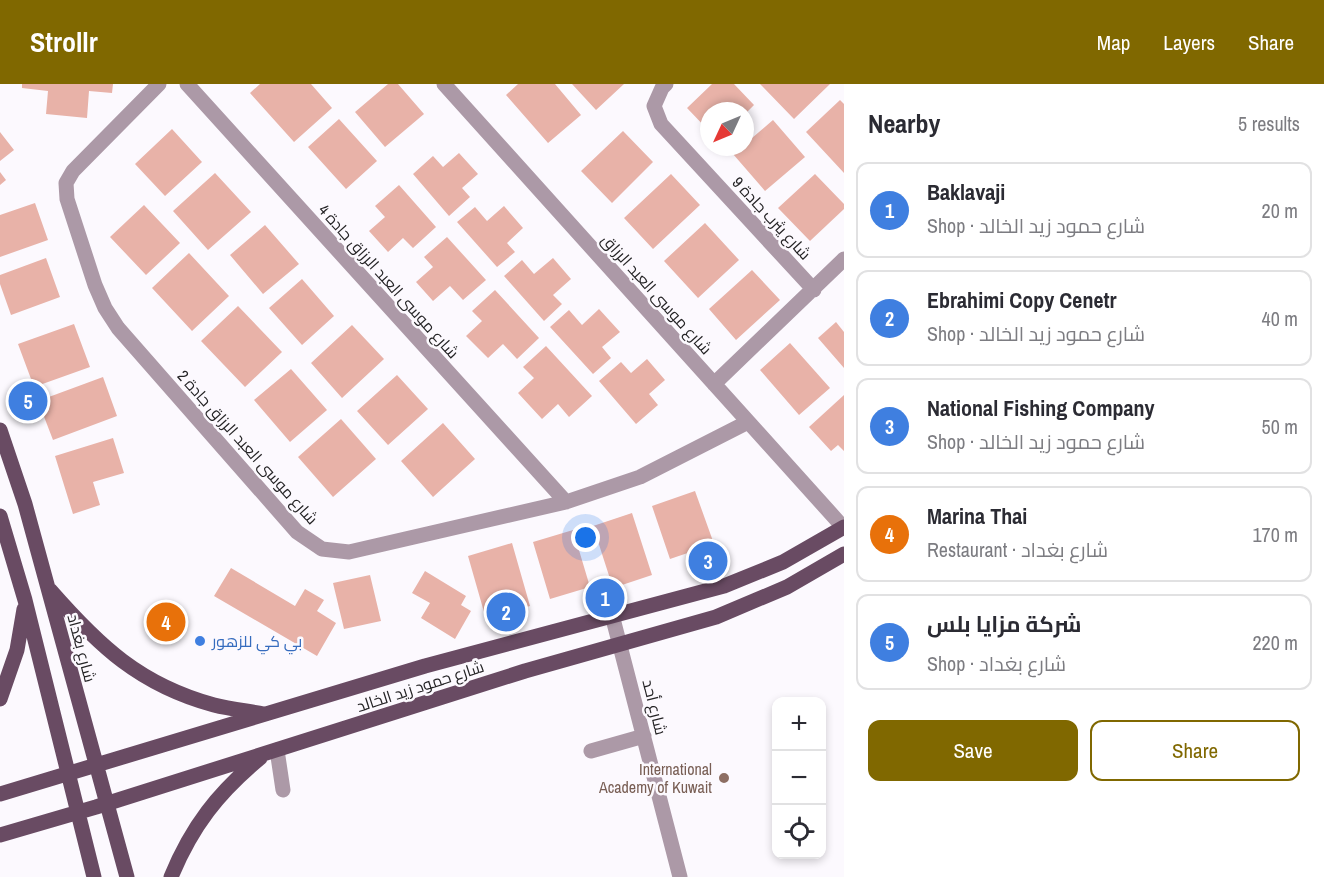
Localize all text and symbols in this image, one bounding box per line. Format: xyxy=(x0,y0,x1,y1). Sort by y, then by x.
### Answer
text: Strollr xyxy=(30,23,98,61)
text: Map xyxy=(1097,28,1130,57)
text: Layers xyxy=(1163,28,1215,57)
text: Share xyxy=(1248,28,1294,57)
north arrow xyxy=(700,102,754,156)
text: Nearby xyxy=(868,106,940,141)
text: 5 results xyxy=(1238,110,1300,137)
street label: شارع يثرب جادة 9 xyxy=(727,172,816,265)
text: Baklavaji xyxy=(927,177,1005,207)
text: 1 xyxy=(885,197,894,224)
text: 20 m xyxy=(1262,197,1298,224)
street label: شارع موسى العبد الرزاق جادة 4 xyxy=(313,199,464,364)
text: Shop · شارع حمود زيد الخالد xyxy=(927,212,1145,239)
street label: شارع موسى العبد الرزاق xyxy=(596,229,717,360)
text: Ebrahimi Copy Cenetr xyxy=(927,285,1116,315)
text: 2 xyxy=(885,305,894,332)
text: 40 m xyxy=(1262,305,1298,332)
text: Shop · شارع حمود زيد الخالد xyxy=(927,320,1145,347)
street label: شارع موسى العبد الرزاق جادة 2 xyxy=(172,365,323,530)
pin: 5 xyxy=(9,378,48,424)
text: National Fishing Company xyxy=(927,393,1155,423)
text: 3 xyxy=(885,413,894,440)
text: 50 m xyxy=(1262,413,1298,440)
text: Shop · شارع حمود زيد الخالد xyxy=(927,428,1145,455)
text: Marina Thai xyxy=(927,501,1027,531)
text: 4 xyxy=(885,521,894,548)
text: 170 m xyxy=(1252,521,1298,548)
your location xyxy=(571,523,600,552)
text: Restaurant · شارع بغداد xyxy=(927,536,1108,563)
pin: 3 xyxy=(688,538,728,584)
pin: 1 xyxy=(586,576,624,620)
pin: 2 xyxy=(486,590,526,634)
pin: 4 xyxy=(146,600,186,644)
text: شركة مزايا بلس xyxy=(927,609,1081,639)
street label: شارع بغداد xyxy=(61,611,102,685)
text: 5 xyxy=(885,629,894,656)
text: 220 m xyxy=(1252,629,1298,656)
place label: بي كي للزهور xyxy=(211,630,302,655)
marker: بي كي للزهور xyxy=(193,634,207,648)
text: Shop · شارع بغداد xyxy=(927,650,1066,677)
street label: شارع حمود زيد الخالد xyxy=(353,655,487,718)
street label: شارع أحد xyxy=(637,677,672,737)
map controls xyxy=(772,697,826,859)
button: + xyxy=(772,697,826,751)
button: Save xyxy=(868,720,1078,781)
button: Share xyxy=(1090,720,1300,781)
button: − xyxy=(772,751,826,805)
place label: International Academy of Kuwait xyxy=(598,758,712,798)
marker: International Academy of Kuwait xyxy=(717,771,731,785)
button: locate xyxy=(772,805,826,859)

